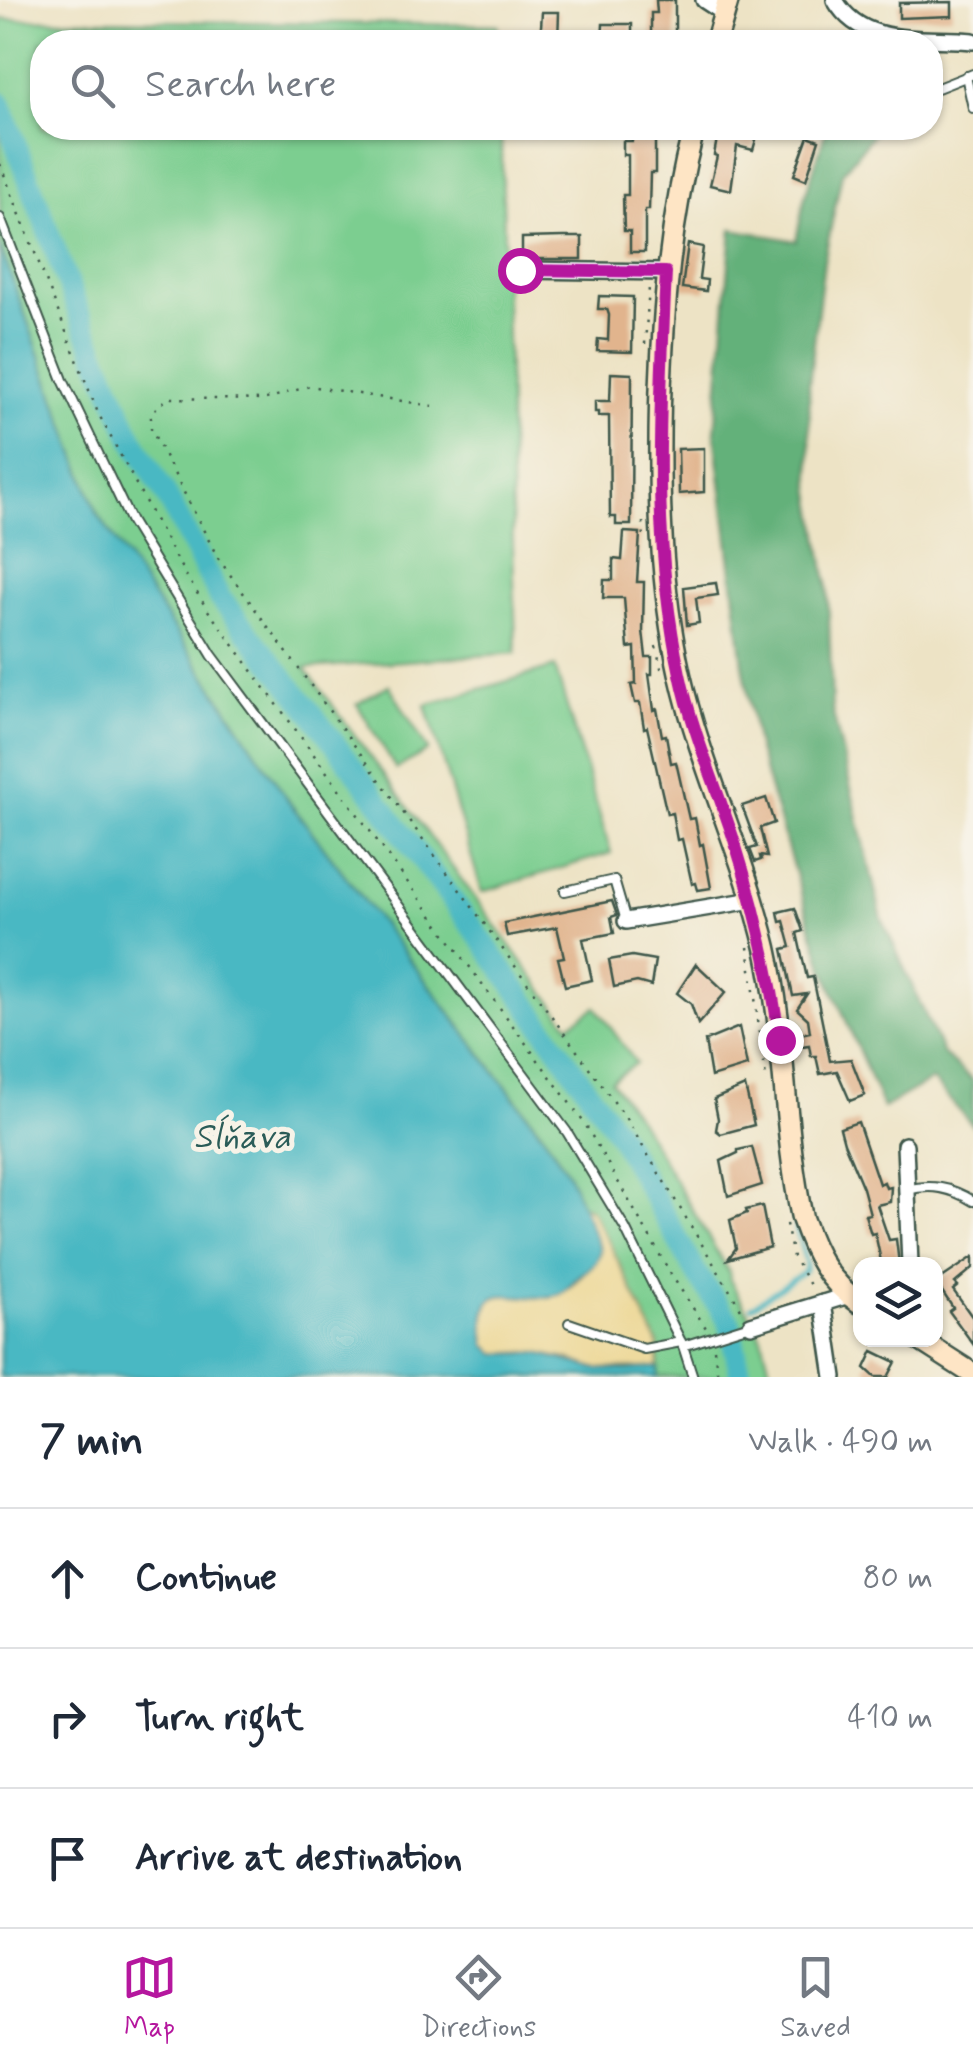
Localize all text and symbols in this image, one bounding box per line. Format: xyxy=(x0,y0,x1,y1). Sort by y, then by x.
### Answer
search box xyxy=(30,30,943,140)
icon: search xyxy=(65,58,120,113)
text: Search here xyxy=(145,61,336,110)
route start xyxy=(498,248,544,294)
route end xyxy=(758,1018,804,1064)
water label: Sĺňava xyxy=(193,1114,291,1160)
map controls xyxy=(853,1257,943,1347)
button: layers xyxy=(853,1257,943,1347)
text: 7 min xyxy=(40,1415,143,1470)
text: Walk · 490 m xyxy=(748,1421,933,1463)
icon: ahead xyxy=(40,1551,95,1606)
text: Continue xyxy=(135,1554,277,1603)
text: 80 m xyxy=(863,1557,933,1599)
icon: right xyxy=(40,1691,95,1746)
text: Turn right xyxy=(135,1694,304,1743)
text: 410 m xyxy=(847,1697,933,1739)
icon: arrive xyxy=(40,1831,95,1886)
text: Arrive at destination xyxy=(135,1834,462,1883)
tab: Map xyxy=(122,1950,177,2047)
tab: Directions xyxy=(421,1950,536,2047)
tab: Saved xyxy=(780,1950,851,2047)

